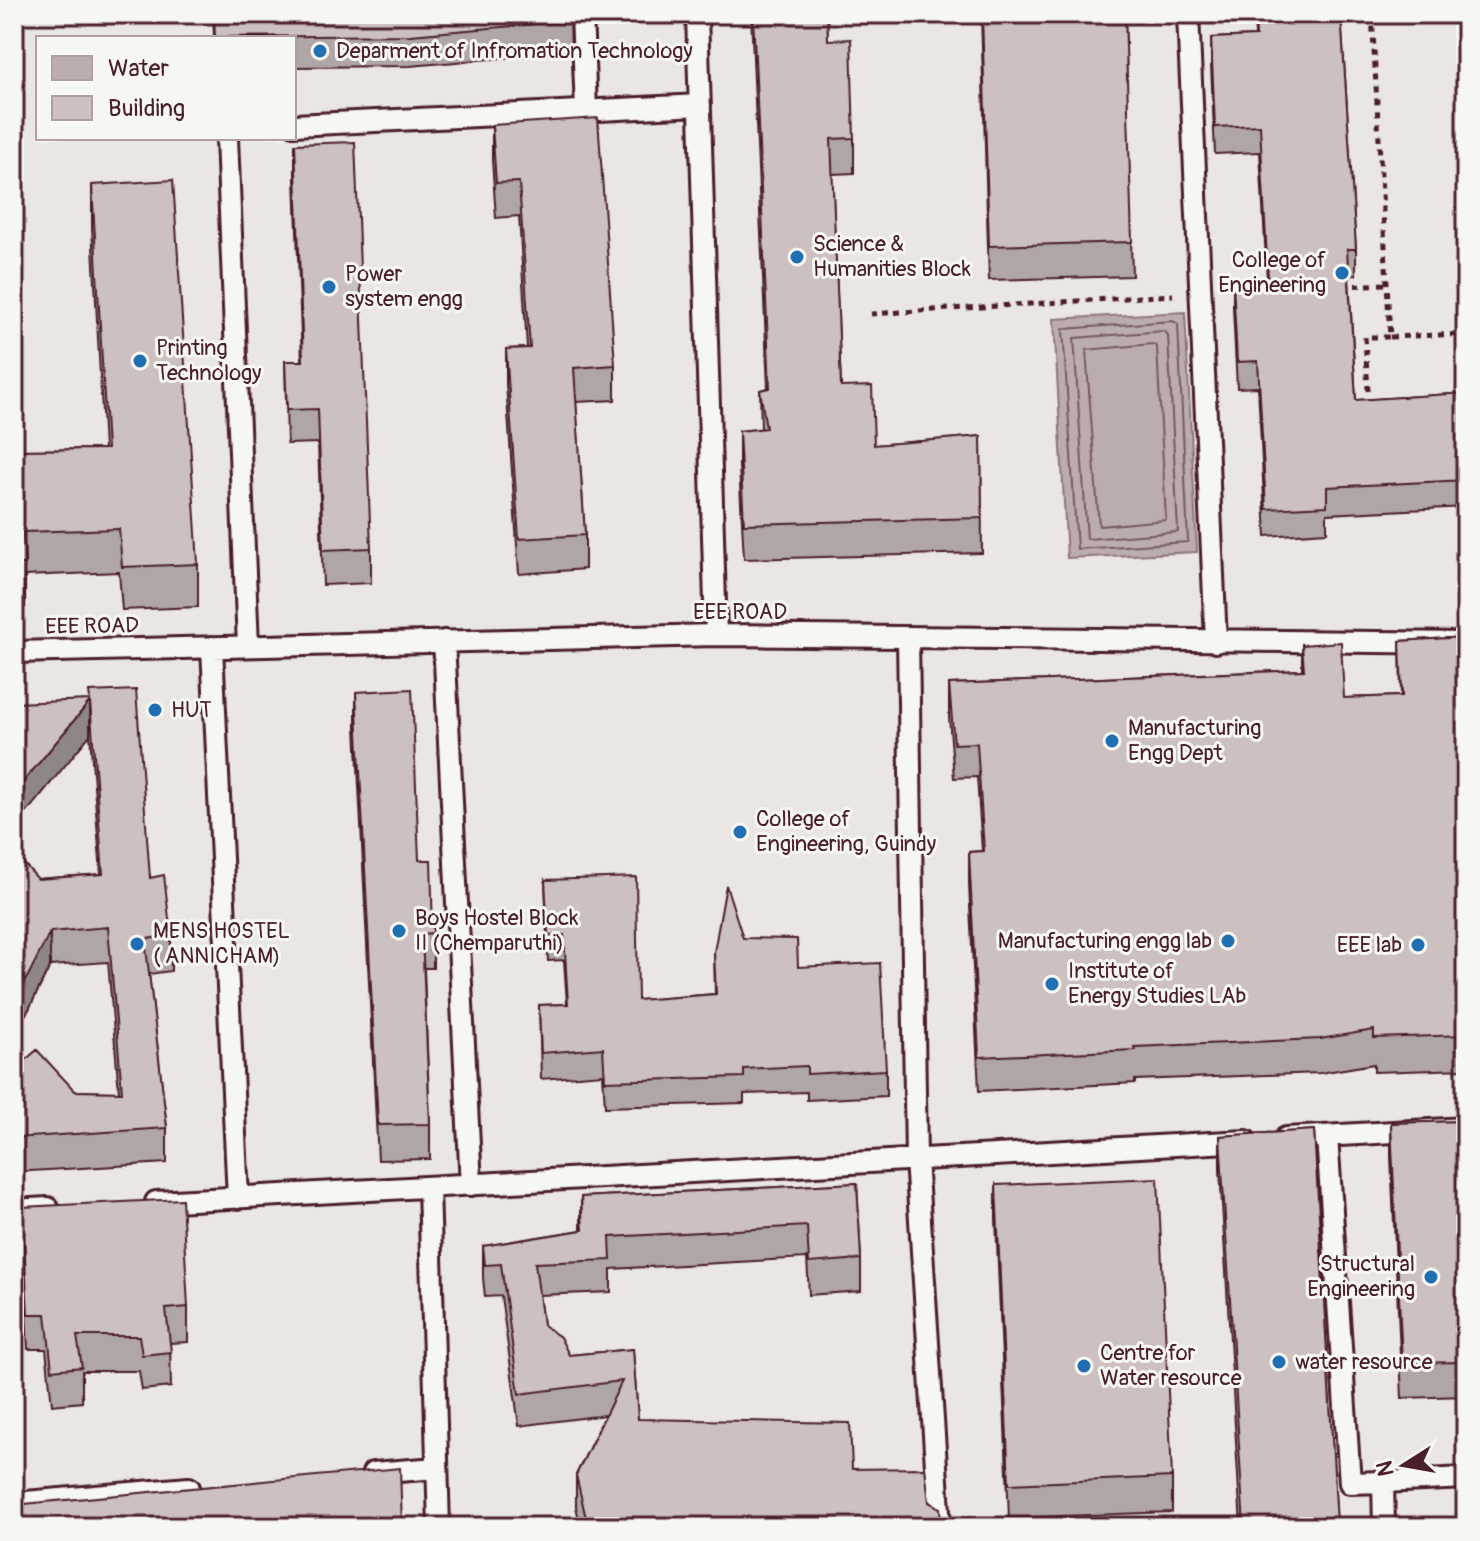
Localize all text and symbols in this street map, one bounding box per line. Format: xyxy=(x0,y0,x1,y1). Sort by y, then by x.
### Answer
legend xyxy=(36,36,296,140)
place label: Deparment of Infromation Technology xyxy=(336,37,693,65)
marker: Deparment of Infromation Technology xyxy=(311,42,329,60)
text: Water xyxy=(108,54,169,83)
text: Building xyxy=(108,94,185,123)
place label: Science & Humanities Block xyxy=(813,230,971,283)
place label: College of Engineering xyxy=(1218,246,1326,299)
marker: Science & Humanities Block xyxy=(788,248,806,266)
place label: Power system engg xyxy=(345,260,463,313)
marker: College of Engineering xyxy=(1333,264,1351,282)
marker: Power system engg xyxy=(320,278,338,296)
place label: Printing Technology xyxy=(156,334,261,387)
marker: Printing Technology xyxy=(131,352,149,370)
street label: EEE ROAD xyxy=(693,598,787,626)
street label: EEE ROAD xyxy=(45,611,139,641)
place label: HUT xyxy=(171,696,212,724)
marker: HUT xyxy=(146,701,164,719)
place label: Manufacturing Engg Dept xyxy=(1128,714,1261,767)
marker: Manufacturing Engg Dept xyxy=(1103,732,1121,750)
place label: College of Engineering, Guindy xyxy=(756,805,936,858)
marker: College of Engineering, Guindy xyxy=(731,823,749,841)
place label: Boys Hostel Block II (Chemparuthi) xyxy=(415,904,578,957)
place label: MENS HOSTEL ( ANNICHAM) xyxy=(153,917,290,970)
marker: Boys Hostel Block II (Chemparuthi) xyxy=(390,922,408,940)
place label: Manufacturing engg lab xyxy=(998,927,1212,955)
place label: EEE lab xyxy=(1337,931,1402,959)
marker: Manufacturing engg lab xyxy=(1219,932,1237,950)
marker: MENS HOSTEL ( ANNICHAM) xyxy=(128,935,146,953)
marker: EEE lab xyxy=(1409,936,1427,954)
place label: Institute of Energy Studies LAb xyxy=(1068,957,1246,1010)
marker: Institute of Energy Studies LAb xyxy=(1043,975,1061,993)
place label: Structural Engineering xyxy=(1307,1250,1415,1303)
marker: Structural Engineering xyxy=(1422,1268,1440,1286)
place label: Centre for Water resource xyxy=(1100,1339,1242,1392)
place label: water resource xyxy=(1295,1348,1433,1376)
marker: water resource xyxy=(1270,1353,1288,1371)
marker: Centre for Water resource xyxy=(1075,1357,1093,1375)
north arrow xyxy=(1364,1425,1444,1505)
text: N xyxy=(1370,1459,1401,1479)

